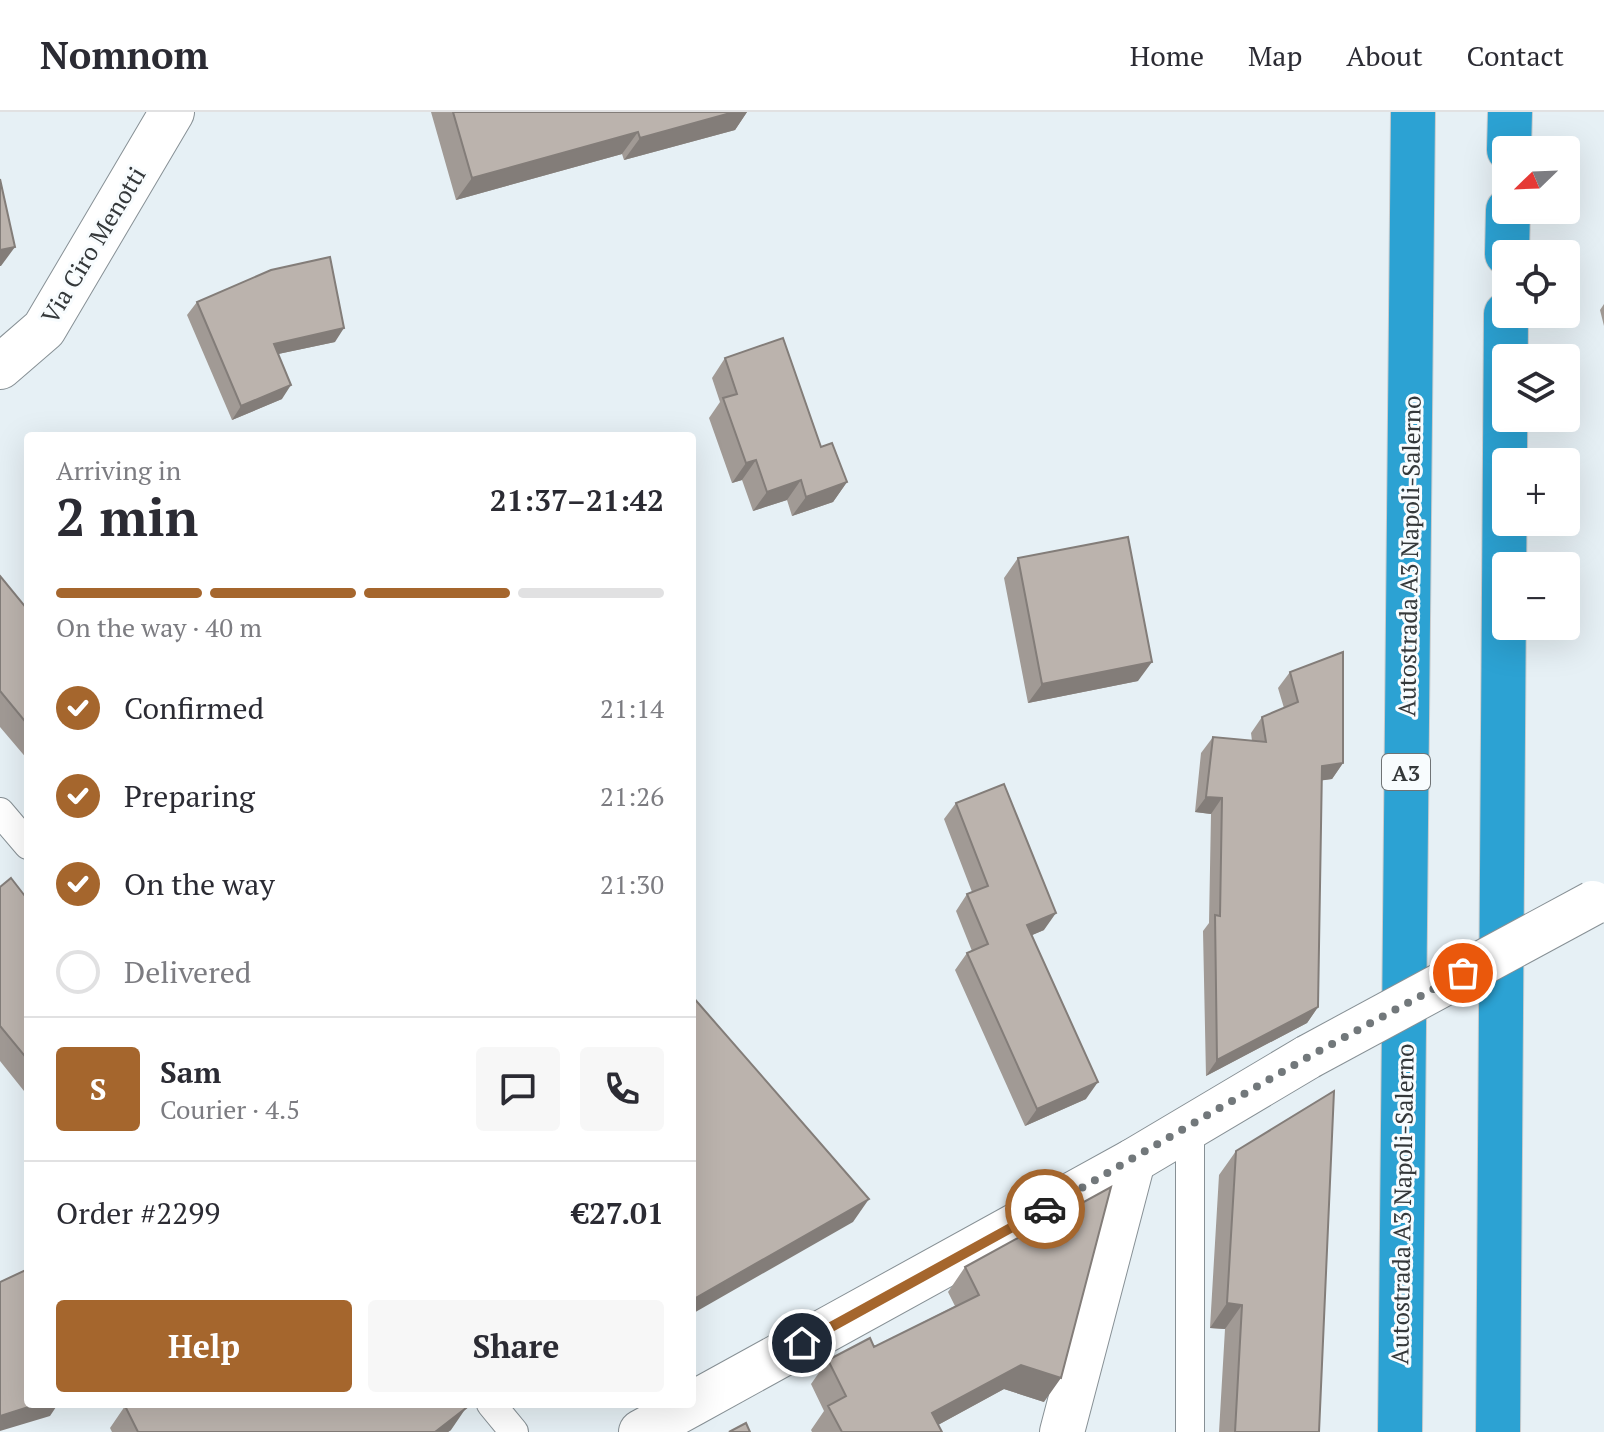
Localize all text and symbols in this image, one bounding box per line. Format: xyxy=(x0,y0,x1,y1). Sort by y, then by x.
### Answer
text: Nomnom xyxy=(40,30,209,80)
text: Home xyxy=(1130,37,1204,74)
text: Map xyxy=(1248,37,1302,74)
text: About xyxy=(1346,37,1423,74)
text: Contact xyxy=(1467,37,1564,74)
north arrow xyxy=(1492,136,1580,224)
map controls xyxy=(1492,136,1580,640)
street label: Via Ciro Menotti xyxy=(34,161,152,329)
button: locate xyxy=(1492,240,1580,328)
button: layers xyxy=(1492,344,1580,432)
street label: Autostrada A3 Napoli-Salerno xyxy=(1390,395,1428,717)
button: + xyxy=(1492,448,1580,536)
text: Arriving in xyxy=(56,453,181,487)
text: 21:37–21:42 xyxy=(490,480,664,520)
text: 2 min xyxy=(56,482,198,551)
button: − xyxy=(1492,552,1580,640)
text: On the way · 40 m xyxy=(56,610,262,644)
icon: check xyxy=(56,686,100,730)
text: Confirmed xyxy=(124,688,264,728)
text: 21:14 xyxy=(600,691,664,725)
road number: A3 xyxy=(1382,754,1430,790)
icon: check xyxy=(56,774,100,818)
text: Preparing xyxy=(124,776,255,816)
text: 21:26 xyxy=(600,779,664,813)
icon: check xyxy=(56,862,100,906)
text: On the way xyxy=(124,864,275,904)
text: 21:30 xyxy=(600,867,664,901)
pin xyxy=(1429,939,1497,1007)
icon: bag xyxy=(1441,951,1485,995)
text: Delivered xyxy=(124,952,251,992)
street label: Autostrada A3 Napoli-Salerno xyxy=(1383,1043,1421,1365)
button: chat xyxy=(476,1047,560,1131)
button: phone xyxy=(580,1047,664,1131)
text: Sam xyxy=(160,1052,221,1092)
text: S xyxy=(90,1069,106,1109)
text: Courier · 4.5 xyxy=(160,1092,300,1126)
courier xyxy=(1005,1169,1085,1249)
icon: car xyxy=(1023,1187,1067,1231)
text: Order #2299 xyxy=(56,1193,220,1233)
text: €27.01 xyxy=(572,1193,664,1233)
button: Help xyxy=(56,1300,352,1392)
button: Share xyxy=(368,1300,664,1392)
pin xyxy=(768,1309,836,1377)
icon: home xyxy=(780,1321,824,1365)

